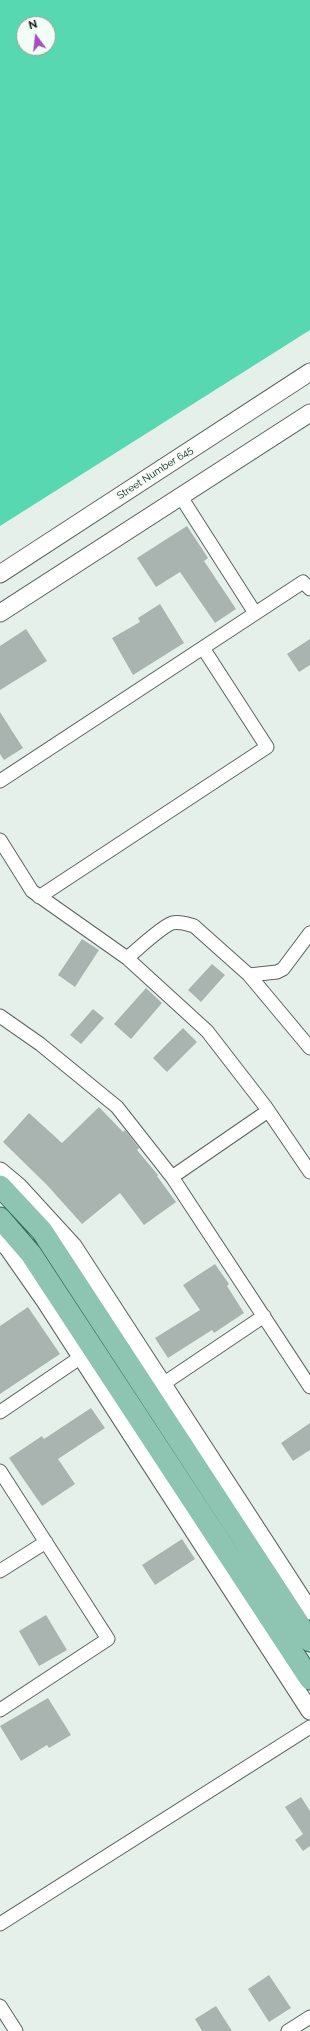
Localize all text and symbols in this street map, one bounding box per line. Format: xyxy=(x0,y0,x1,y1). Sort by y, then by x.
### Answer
north arrow xyxy=(16,16,56,56)
text: N xyxy=(27,18,39,32)
street label: Street Number 645 xyxy=(115,444,195,502)

